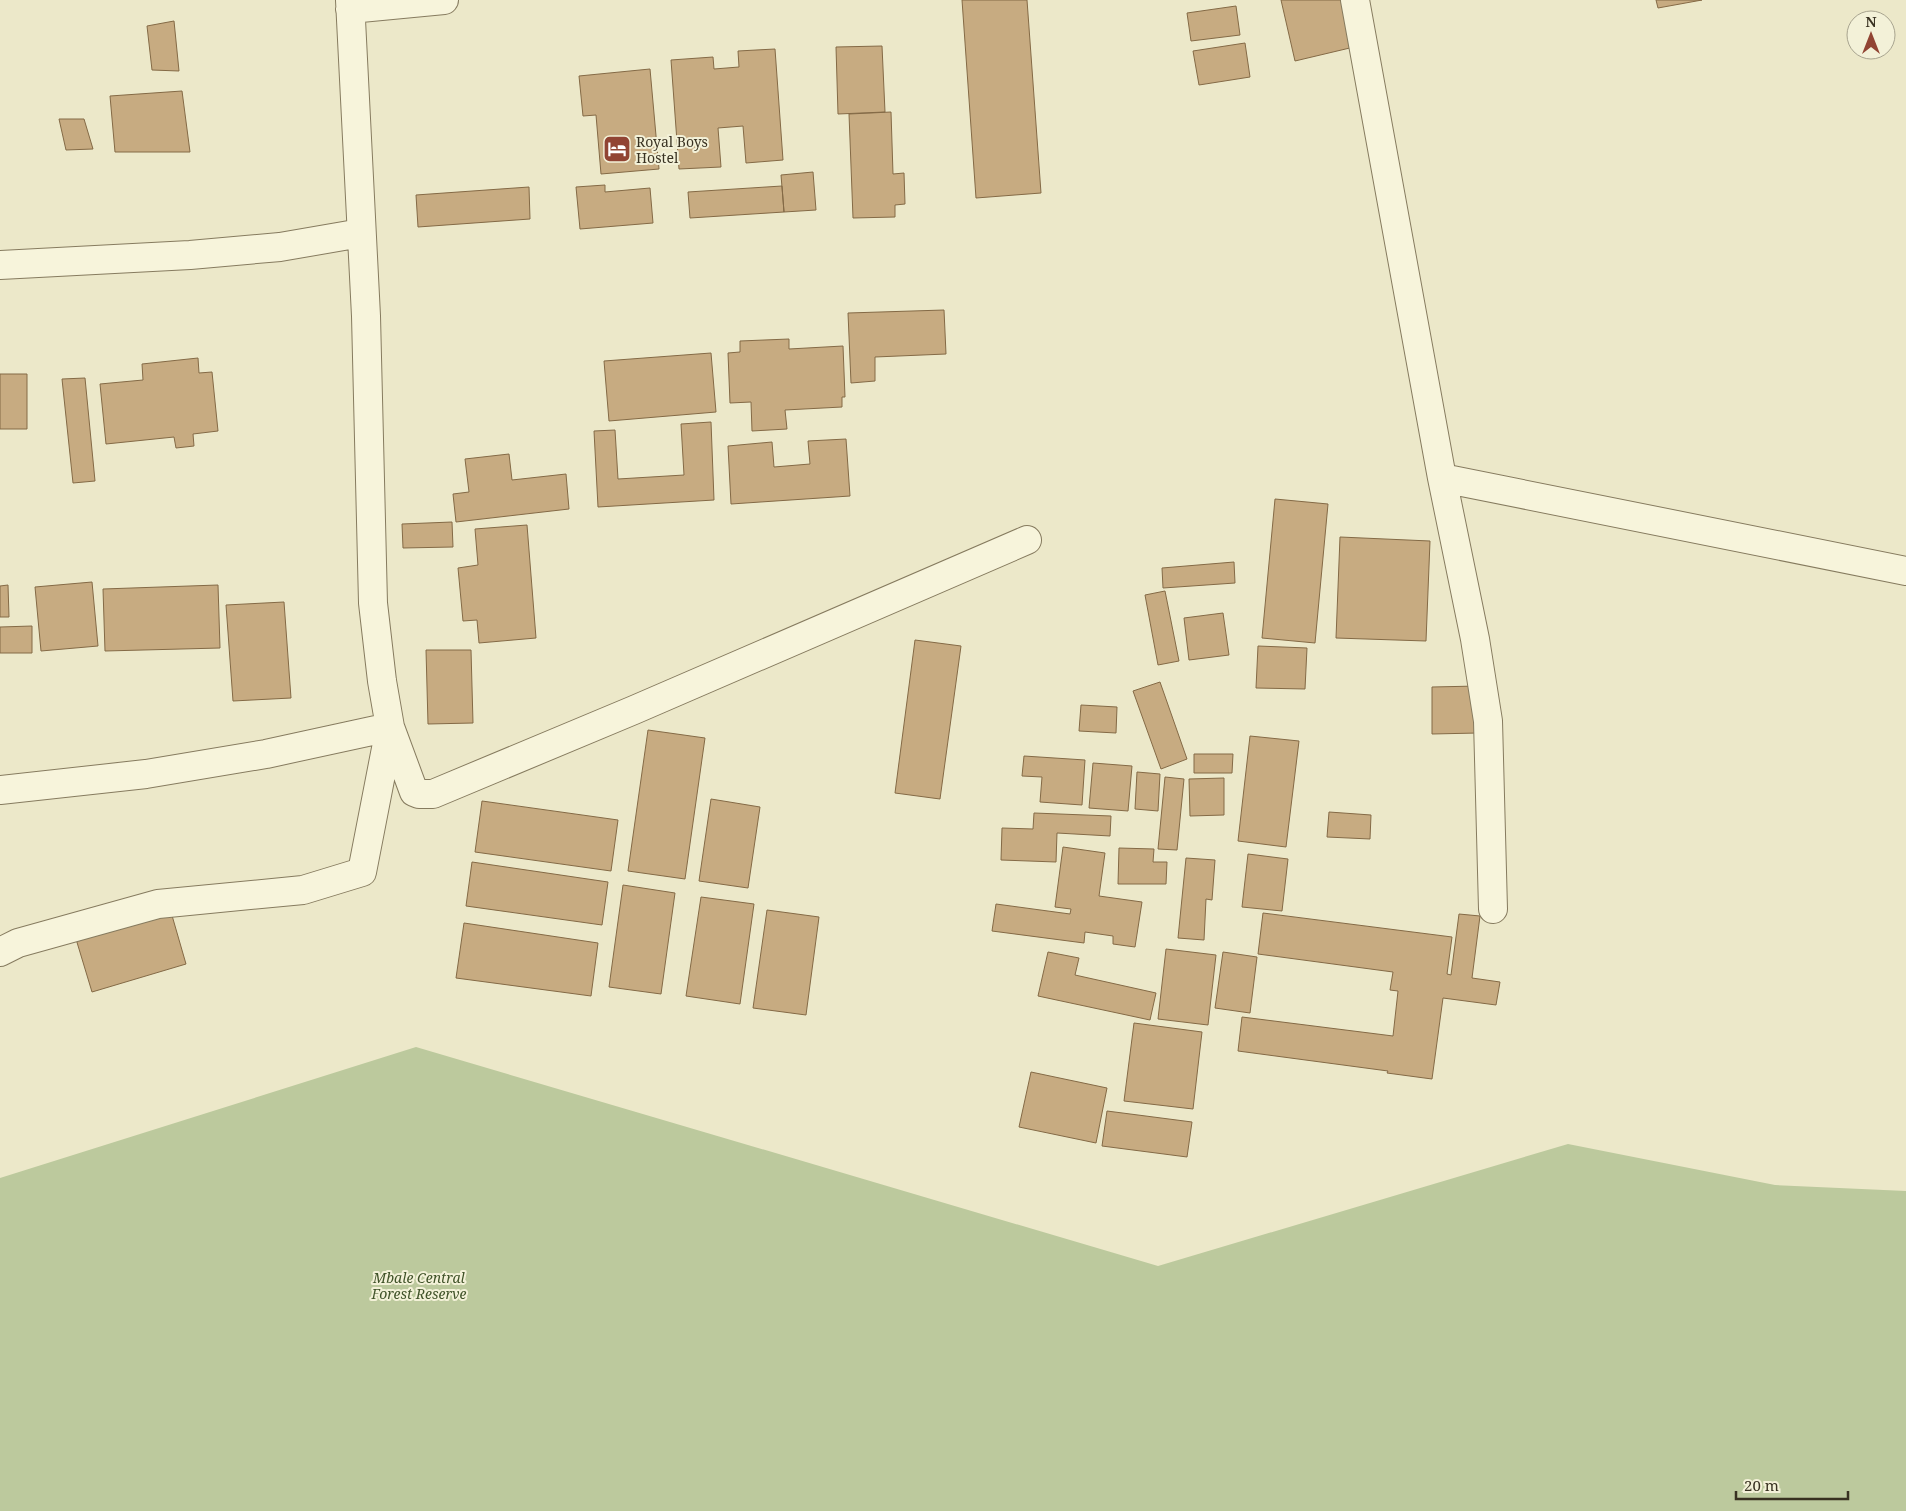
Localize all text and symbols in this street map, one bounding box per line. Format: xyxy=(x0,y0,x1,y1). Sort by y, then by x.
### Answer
north arrow xyxy=(1846,10,1896,60)
text: N xyxy=(1865,12,1877,31)
place label: Royal Boys Hostel xyxy=(636,132,708,167)
hotel icon: Royal Boys Hostel xyxy=(602,134,632,164)
park label: Mbale Central Forest Reserve xyxy=(371,1268,466,1303)
scale bar xyxy=(1736,1468,1848,1500)
text: 20 m xyxy=(1744,1475,1779,1495)

